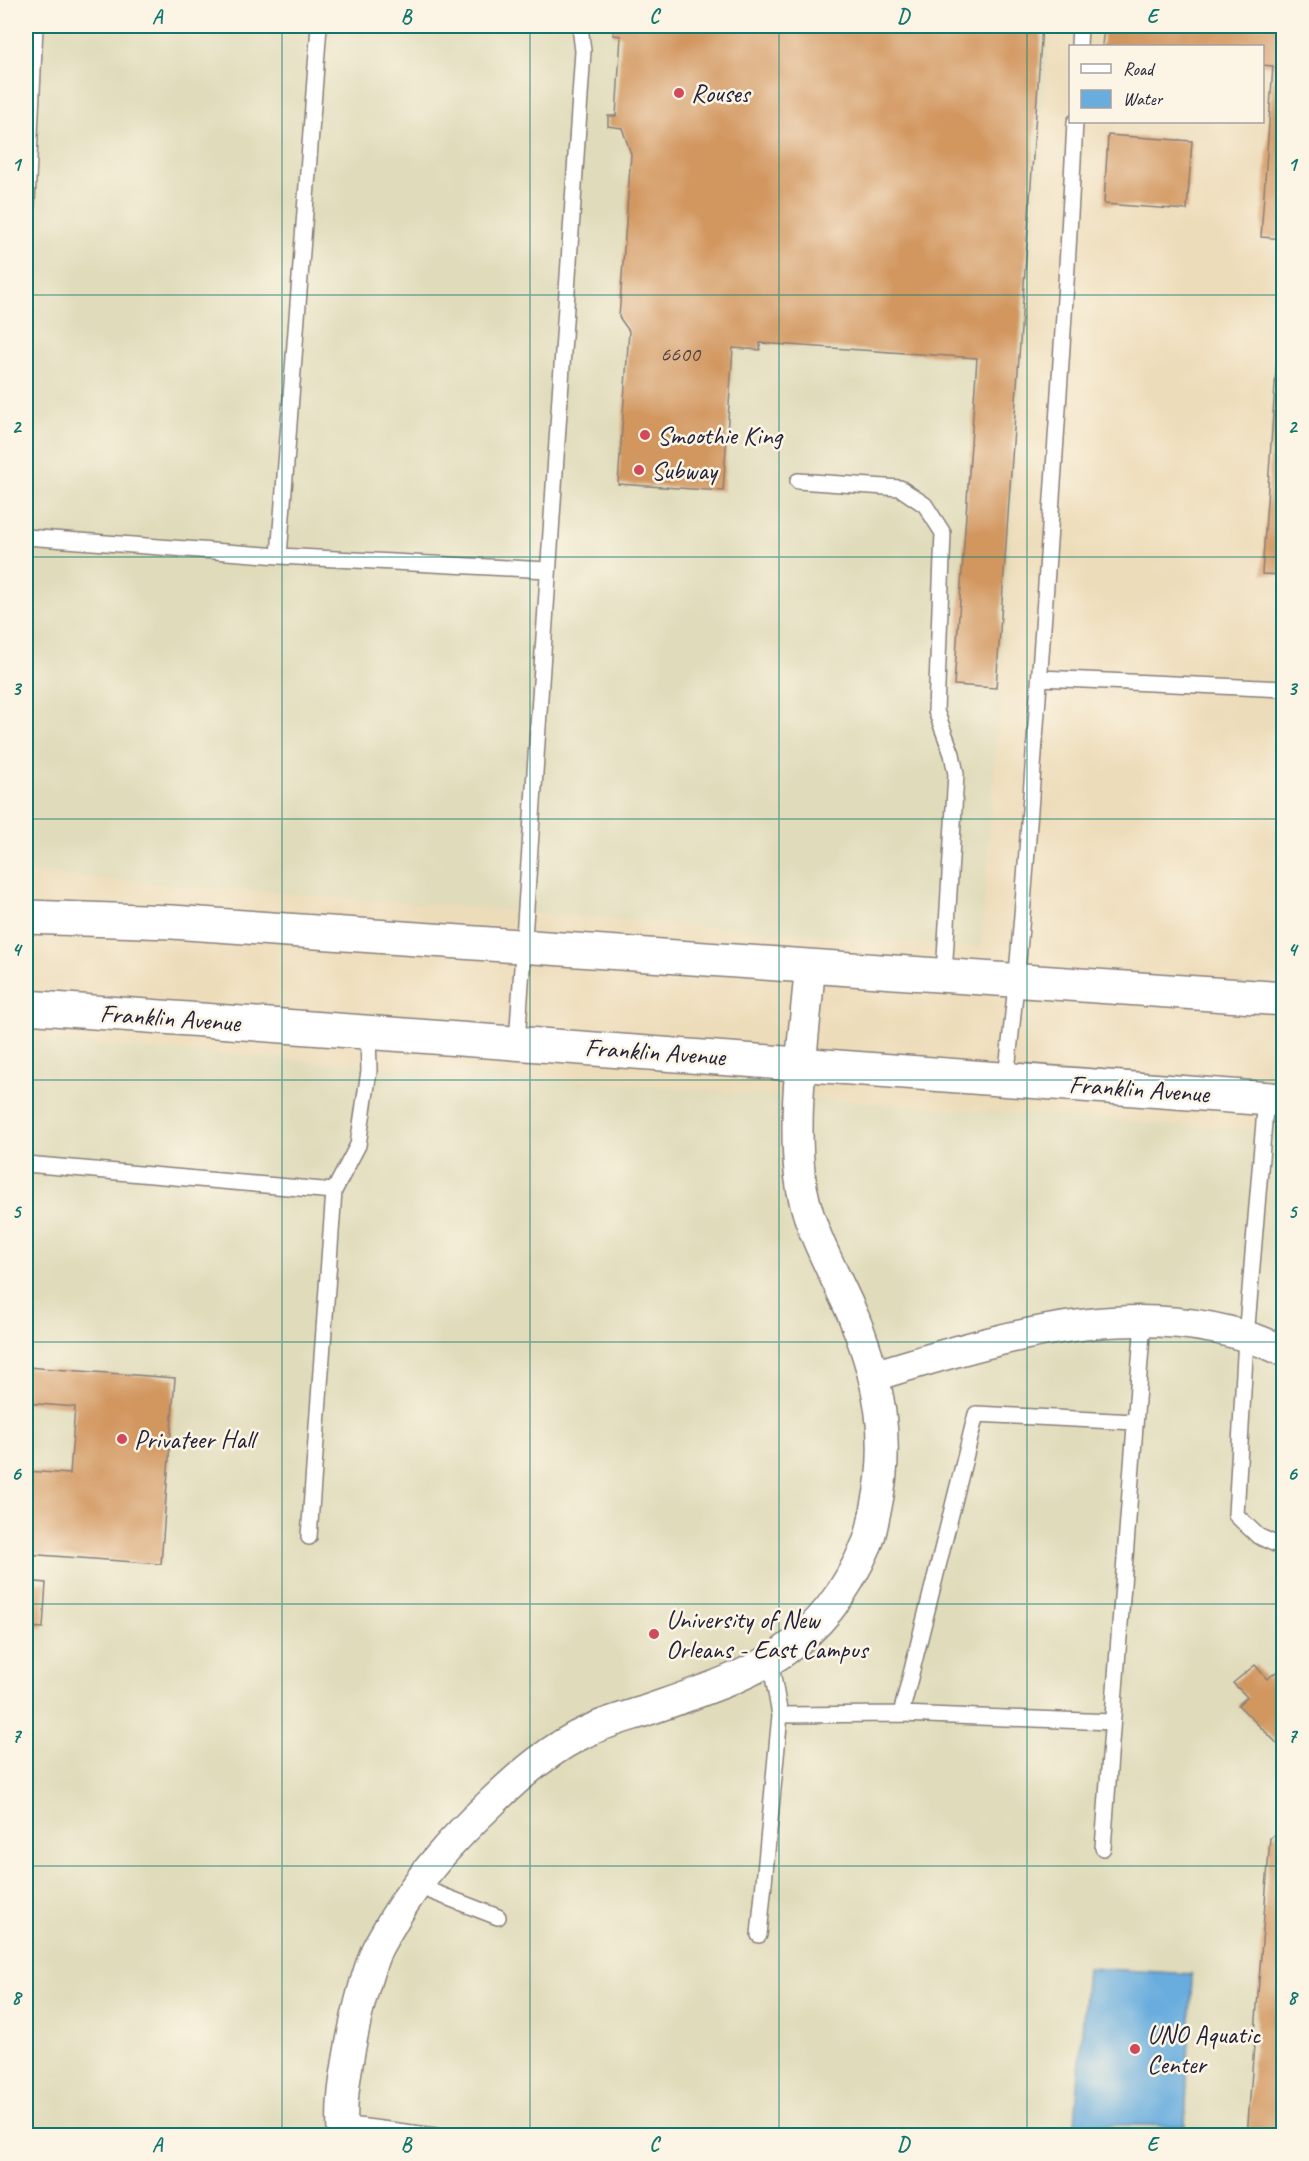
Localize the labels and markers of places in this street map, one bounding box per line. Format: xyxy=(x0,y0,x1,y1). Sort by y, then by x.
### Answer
place label: Rouses xyxy=(691,77,752,110)
marker: Rouses xyxy=(672,86,686,100)
place label: Smoothie King xyxy=(657,419,784,452)
marker: Smoothie King xyxy=(638,428,652,442)
place label: Subway xyxy=(651,454,719,487)
marker: Subway xyxy=(632,463,646,477)
place label: Privateer Hall xyxy=(134,1423,259,1456)
marker: Privateer Hall xyxy=(115,1432,129,1446)
place label: University of New Orleans - East Campus xyxy=(666,1603,870,1666)
marker: University of New Orleans - East Campus xyxy=(647,1627,661,1641)
place label: UNO Aquatic Center xyxy=(1147,2018,1261,2081)
marker: UNO Aquatic Center xyxy=(1128,2042,1142,2056)

